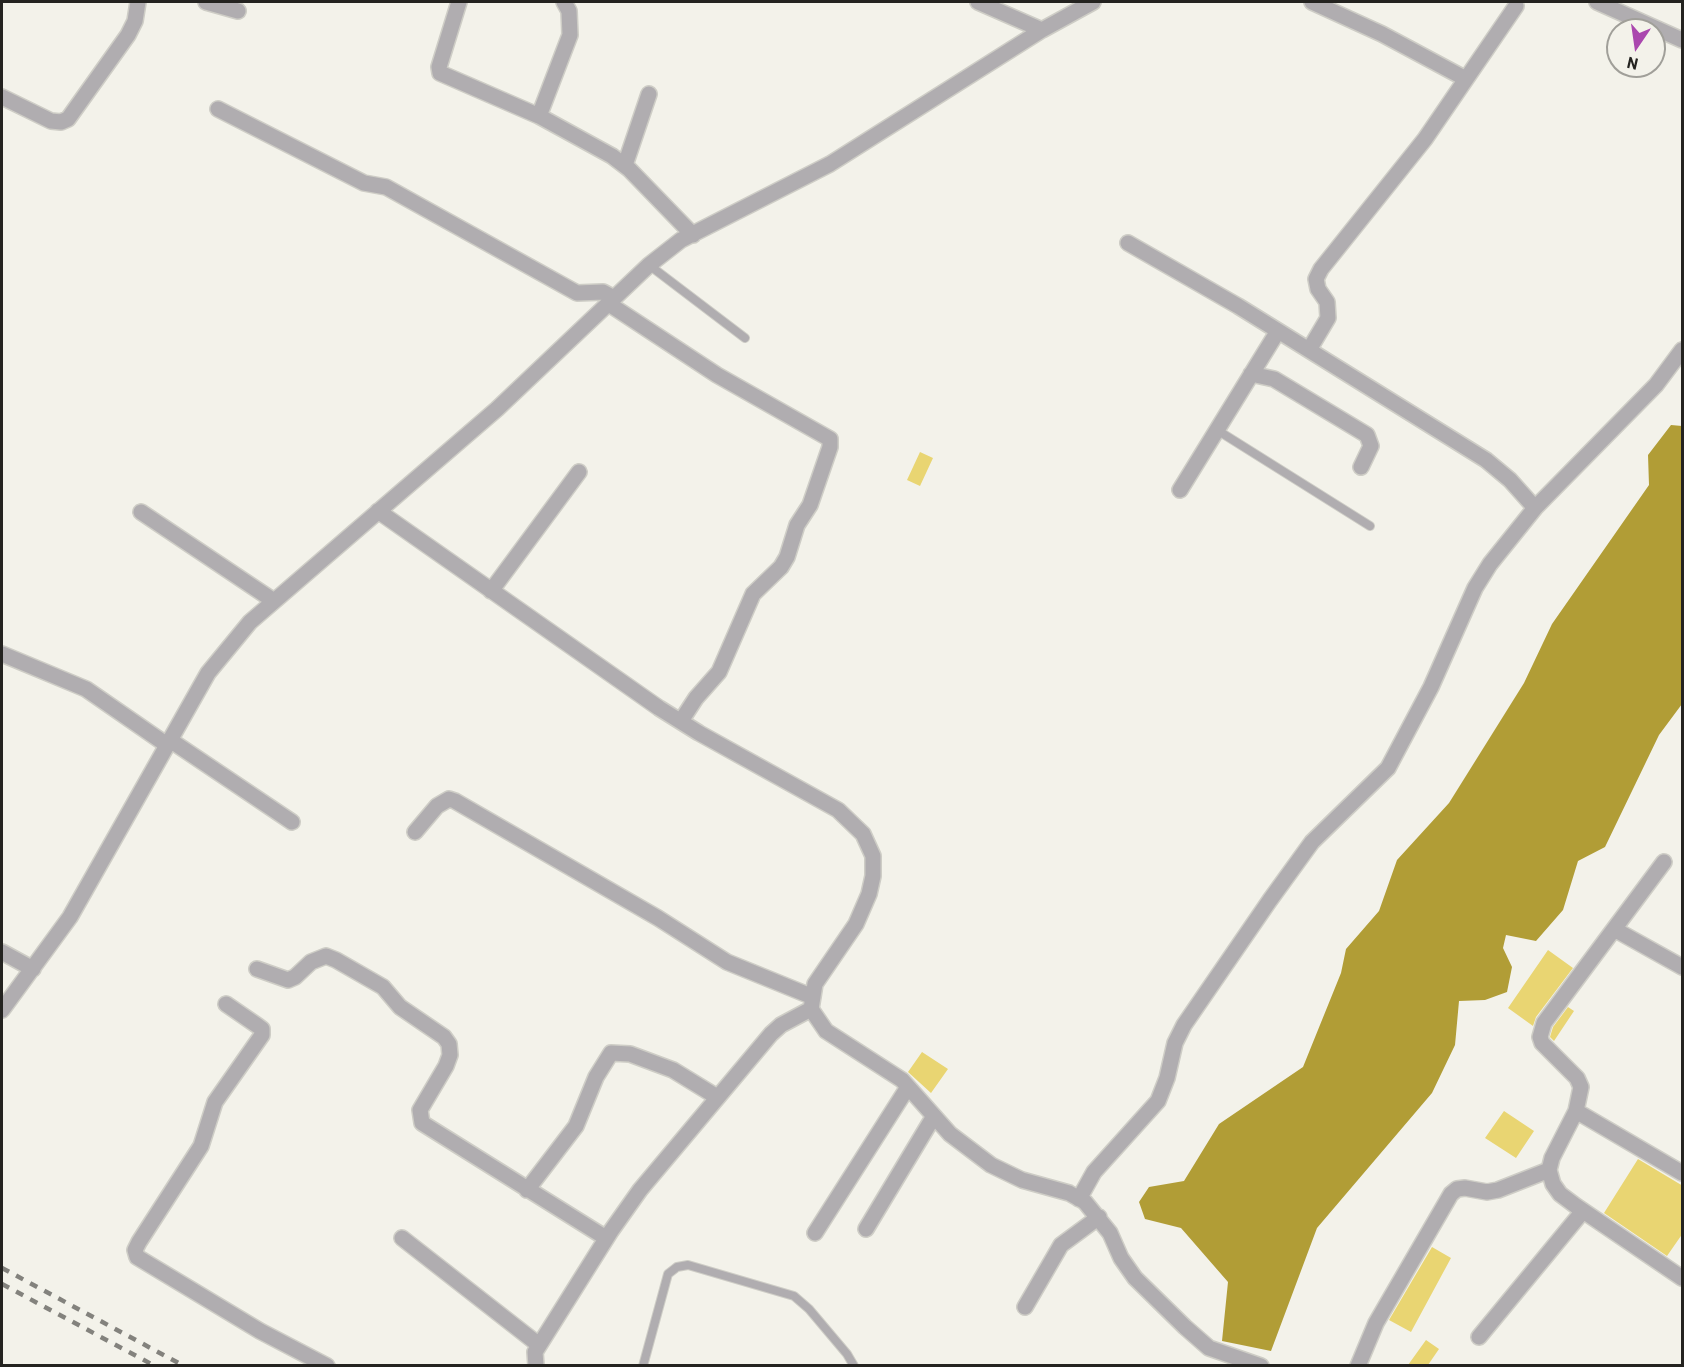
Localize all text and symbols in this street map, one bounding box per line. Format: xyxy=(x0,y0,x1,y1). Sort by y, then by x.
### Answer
north arrow xyxy=(1606,18,1666,78)
text: N xyxy=(1625,54,1640,75)

